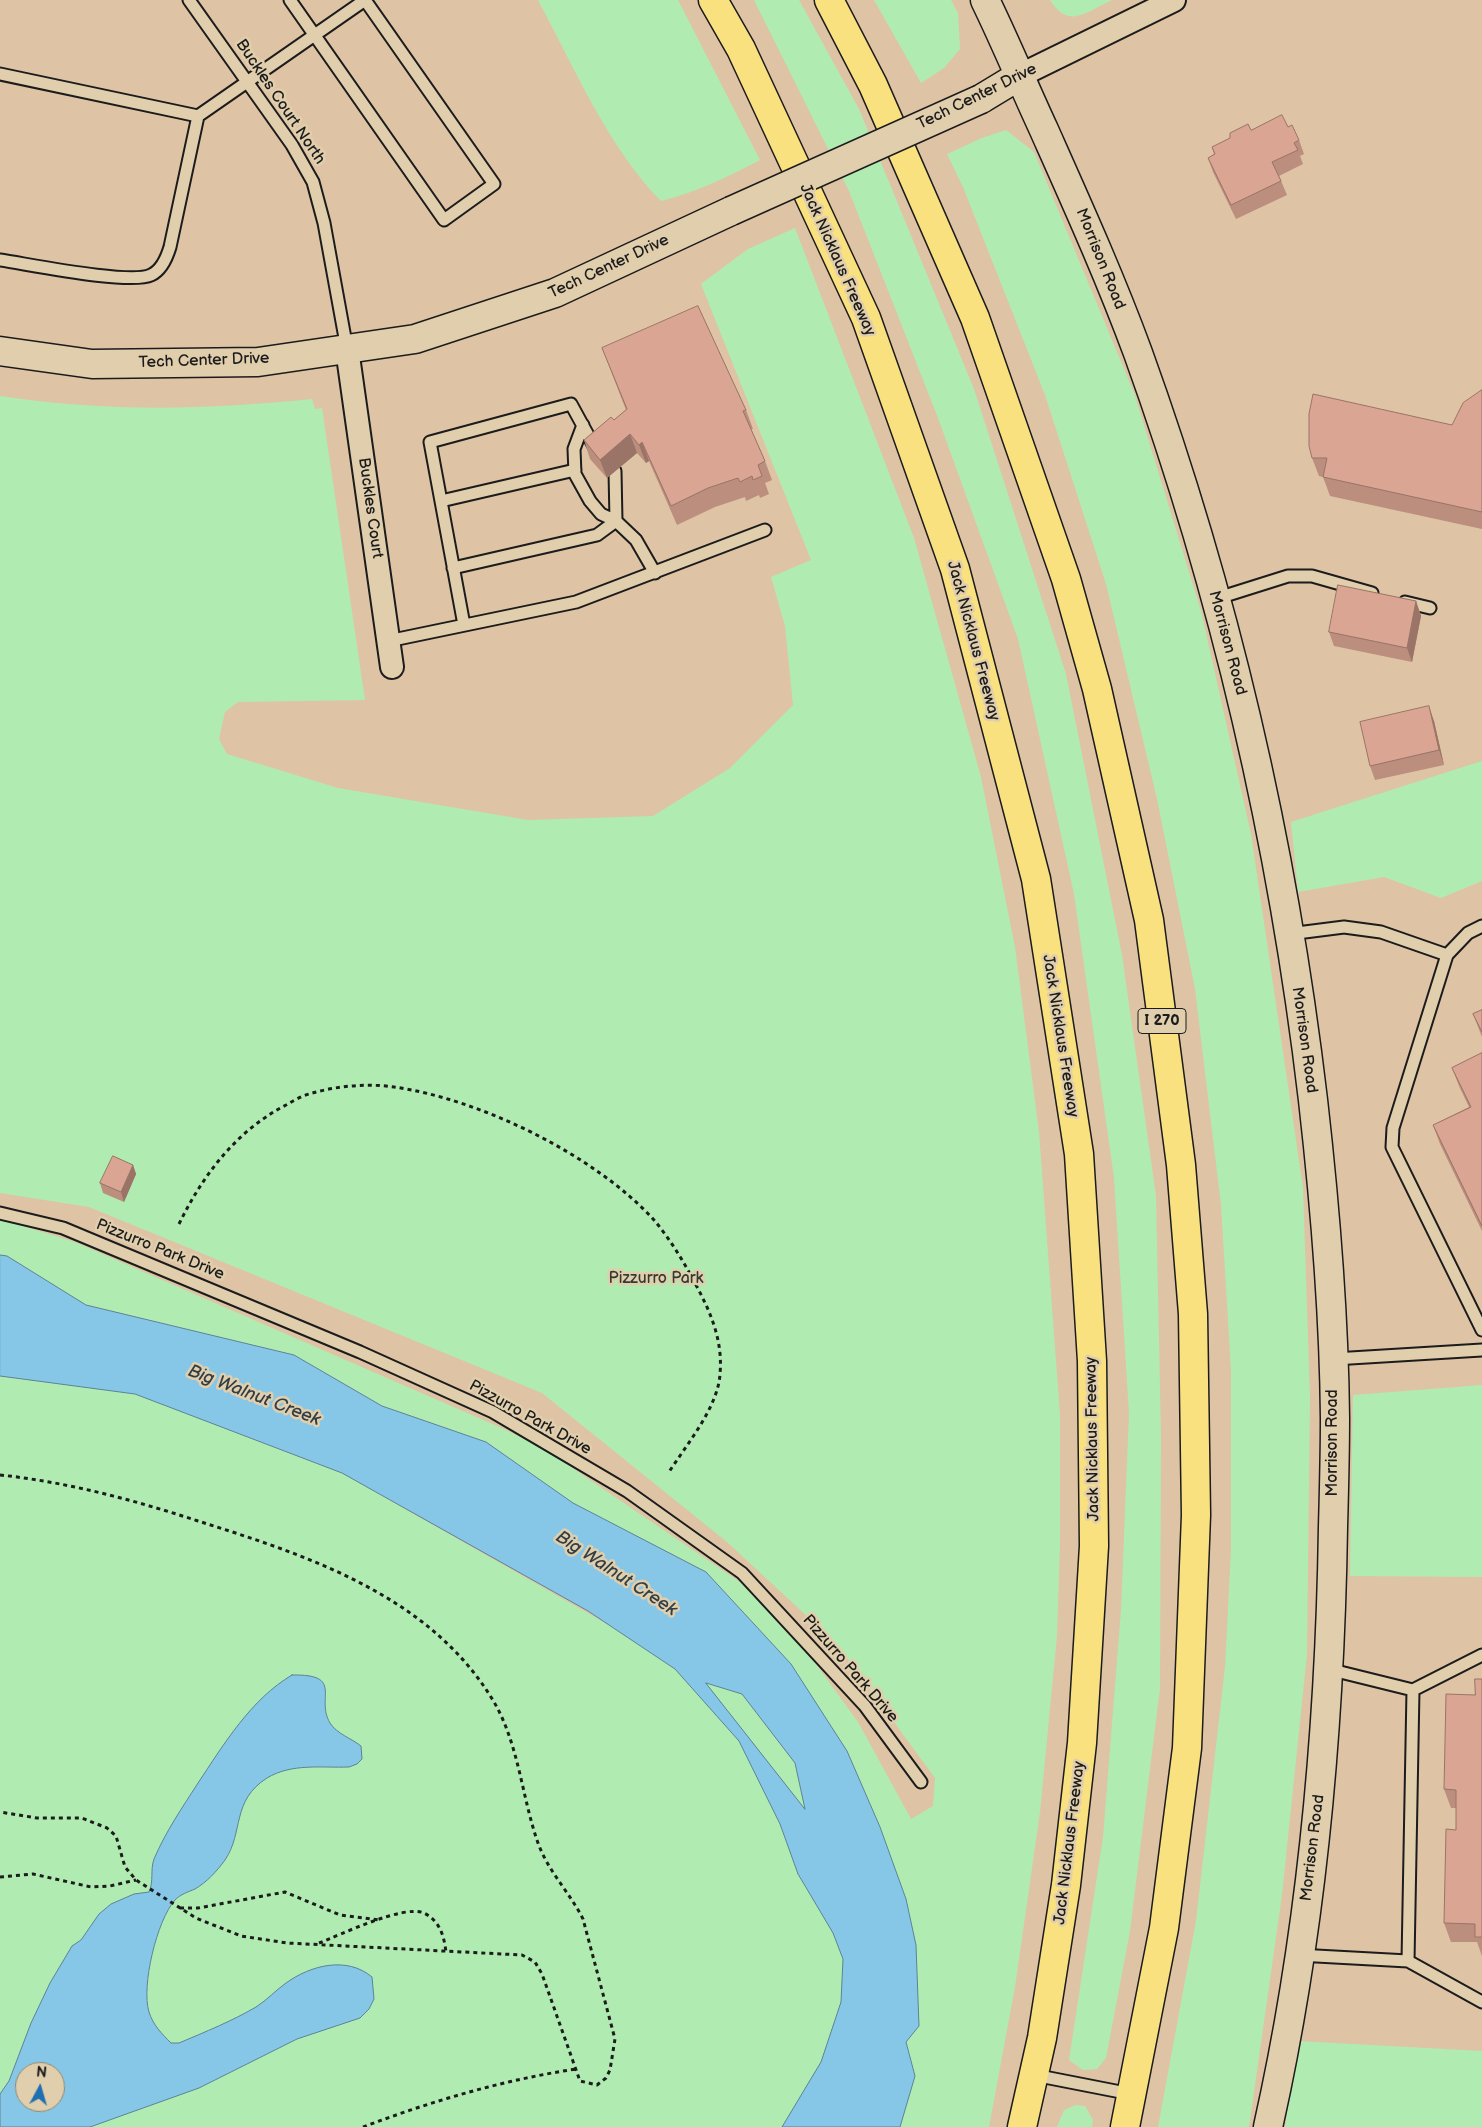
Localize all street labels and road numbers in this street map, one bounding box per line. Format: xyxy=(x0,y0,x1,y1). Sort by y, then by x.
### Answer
street label: Buckles Court North xyxy=(231,36,329,168)
street label: Tech Center Drive xyxy=(914,60,1040,134)
street label: Jack Nicklaus Freeway xyxy=(795,181,879,339)
street label: Morrison Road xyxy=(1071,206,1129,312)
street label: Tech Center Drive xyxy=(546,231,672,303)
street label: Tech Center Drive xyxy=(138,349,270,373)
street label: Buckles Court xyxy=(353,456,387,560)
street label: Jack Nicklaus Freeway xyxy=(942,559,1004,723)
street label: Morrison Road xyxy=(1204,589,1250,697)
street label: Jack Nicklaus Freeway xyxy=(1038,953,1082,1119)
street label: Morrison Road xyxy=(1287,986,1321,1094)
road number: I 270 xyxy=(1138,1008,1186,1034)
street label: Pizzurro Park Drive xyxy=(93,1215,227,1285)
street label: Jack Nicklaus Freeway xyxy=(1082,1357,1104,1521)
street label: Pizzurro Park Drive xyxy=(466,1376,594,1460)
street label: Morrison Road xyxy=(1323,1389,1343,1497)
street label: Pizzurro Park Drive xyxy=(798,1611,902,1727)
street label: Jack Nicklaus Freeway xyxy=(1050,1760,1090,1926)
street label: Morrison Road xyxy=(1297,1794,1329,1902)

